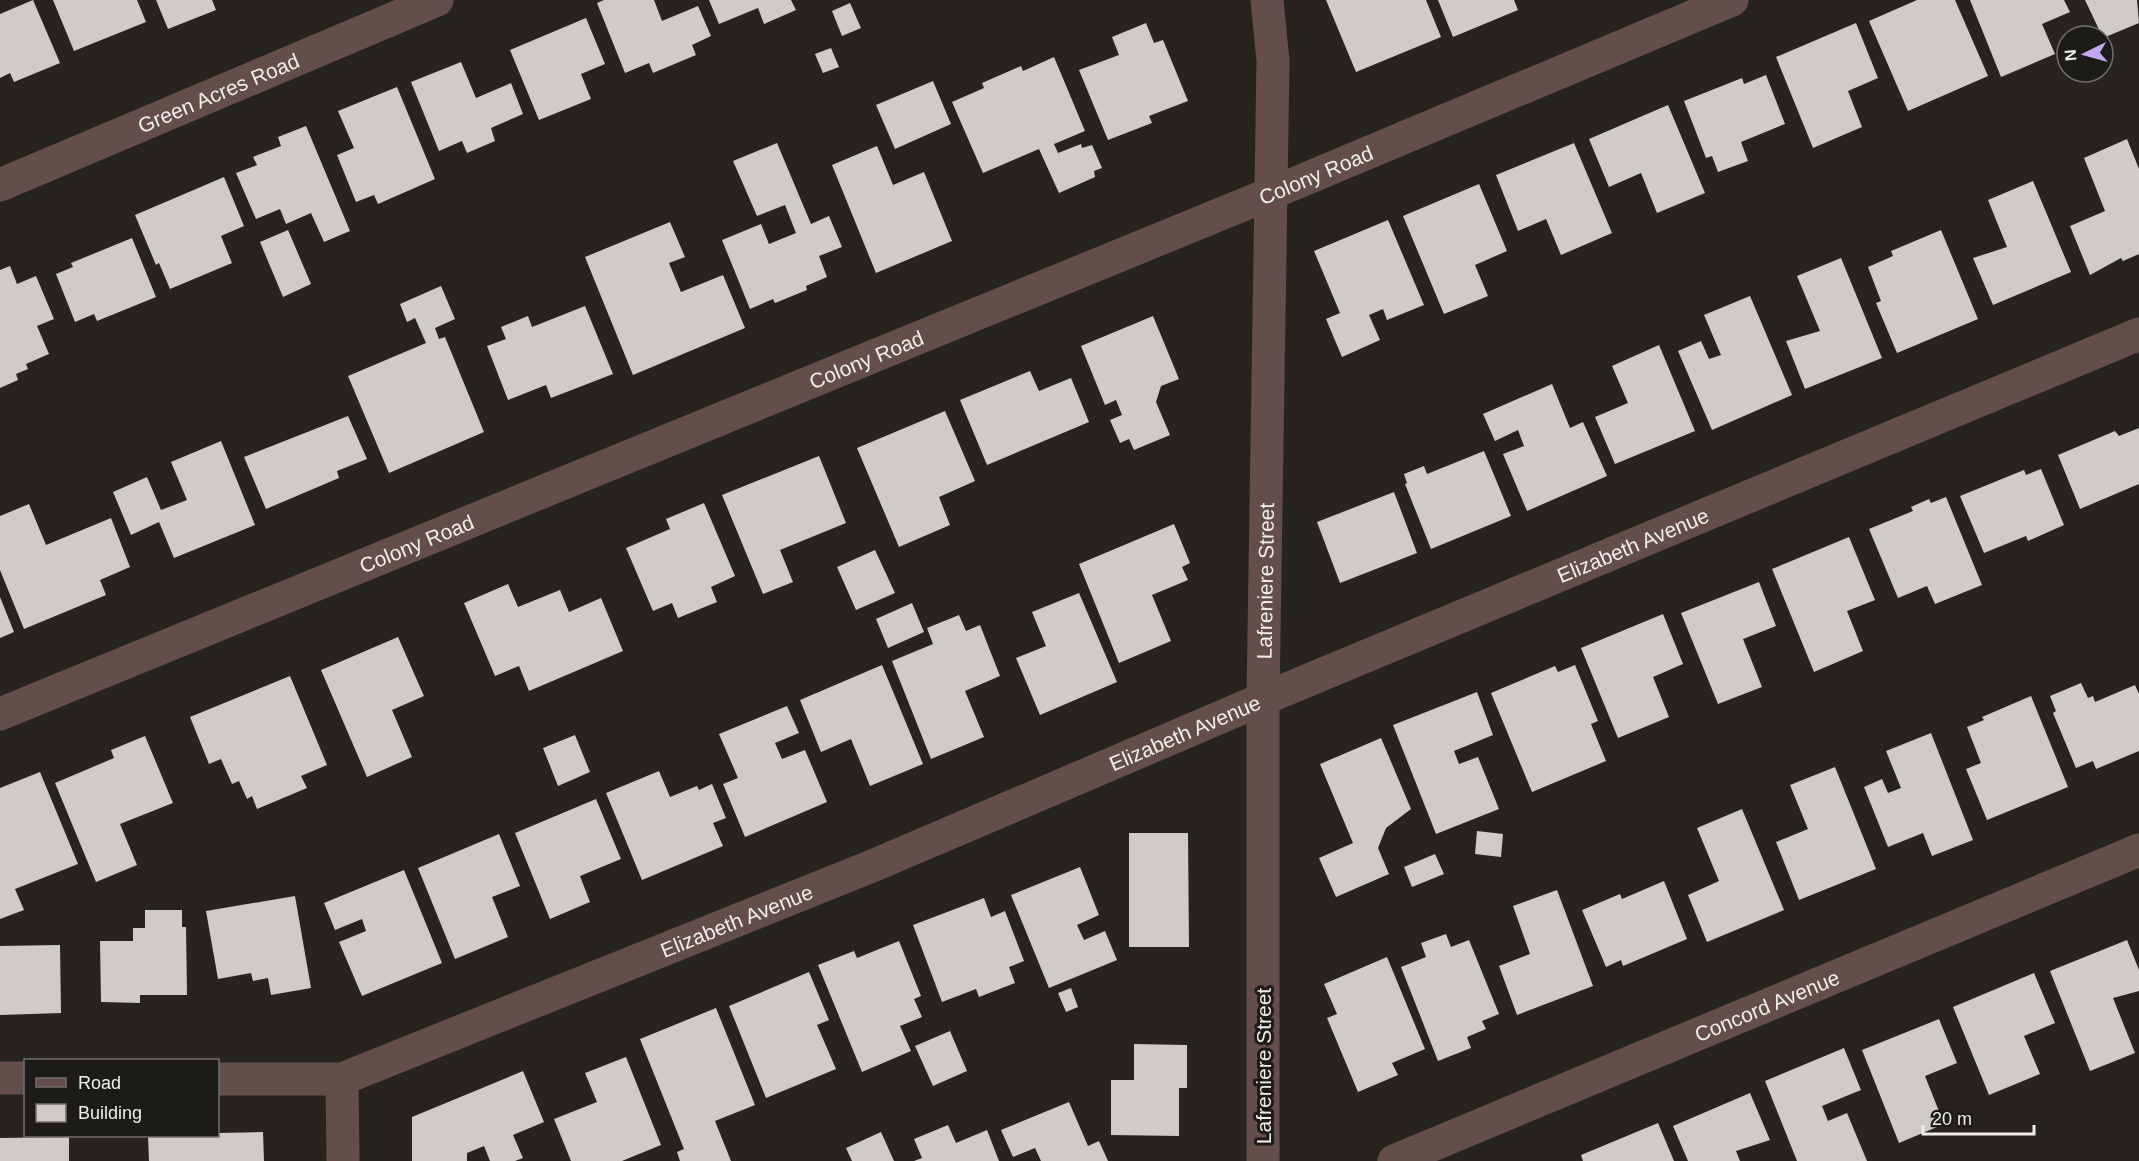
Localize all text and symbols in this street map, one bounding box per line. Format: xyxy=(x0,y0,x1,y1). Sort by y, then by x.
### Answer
north arrow xyxy=(2055,24,2115,84)
street label: Green Acres Road xyxy=(134,48,302,137)
text: N xyxy=(2062,49,2080,62)
street label: Colony Road xyxy=(1255,141,1376,209)
street label: Colony Road xyxy=(806,326,927,393)
street label: Lafreniere Street xyxy=(1252,502,1278,659)
street label: Elizabeth Avenue xyxy=(1554,503,1712,587)
street label: Colony Road xyxy=(356,510,477,577)
street label: Elizabeth Avenue xyxy=(1105,690,1264,775)
street label: Elizabeth Avenue xyxy=(657,880,816,961)
street label: Concord Avenue xyxy=(1691,965,1843,1046)
street label: Lafreniere Street xyxy=(1252,988,1275,1144)
legend xyxy=(24,1059,219,1137)
text: Road xyxy=(78,1073,121,1093)
scale bar xyxy=(1923,1098,2034,1136)
text: Building xyxy=(78,1103,142,1123)
text: 20 m xyxy=(1932,1109,1972,1129)

